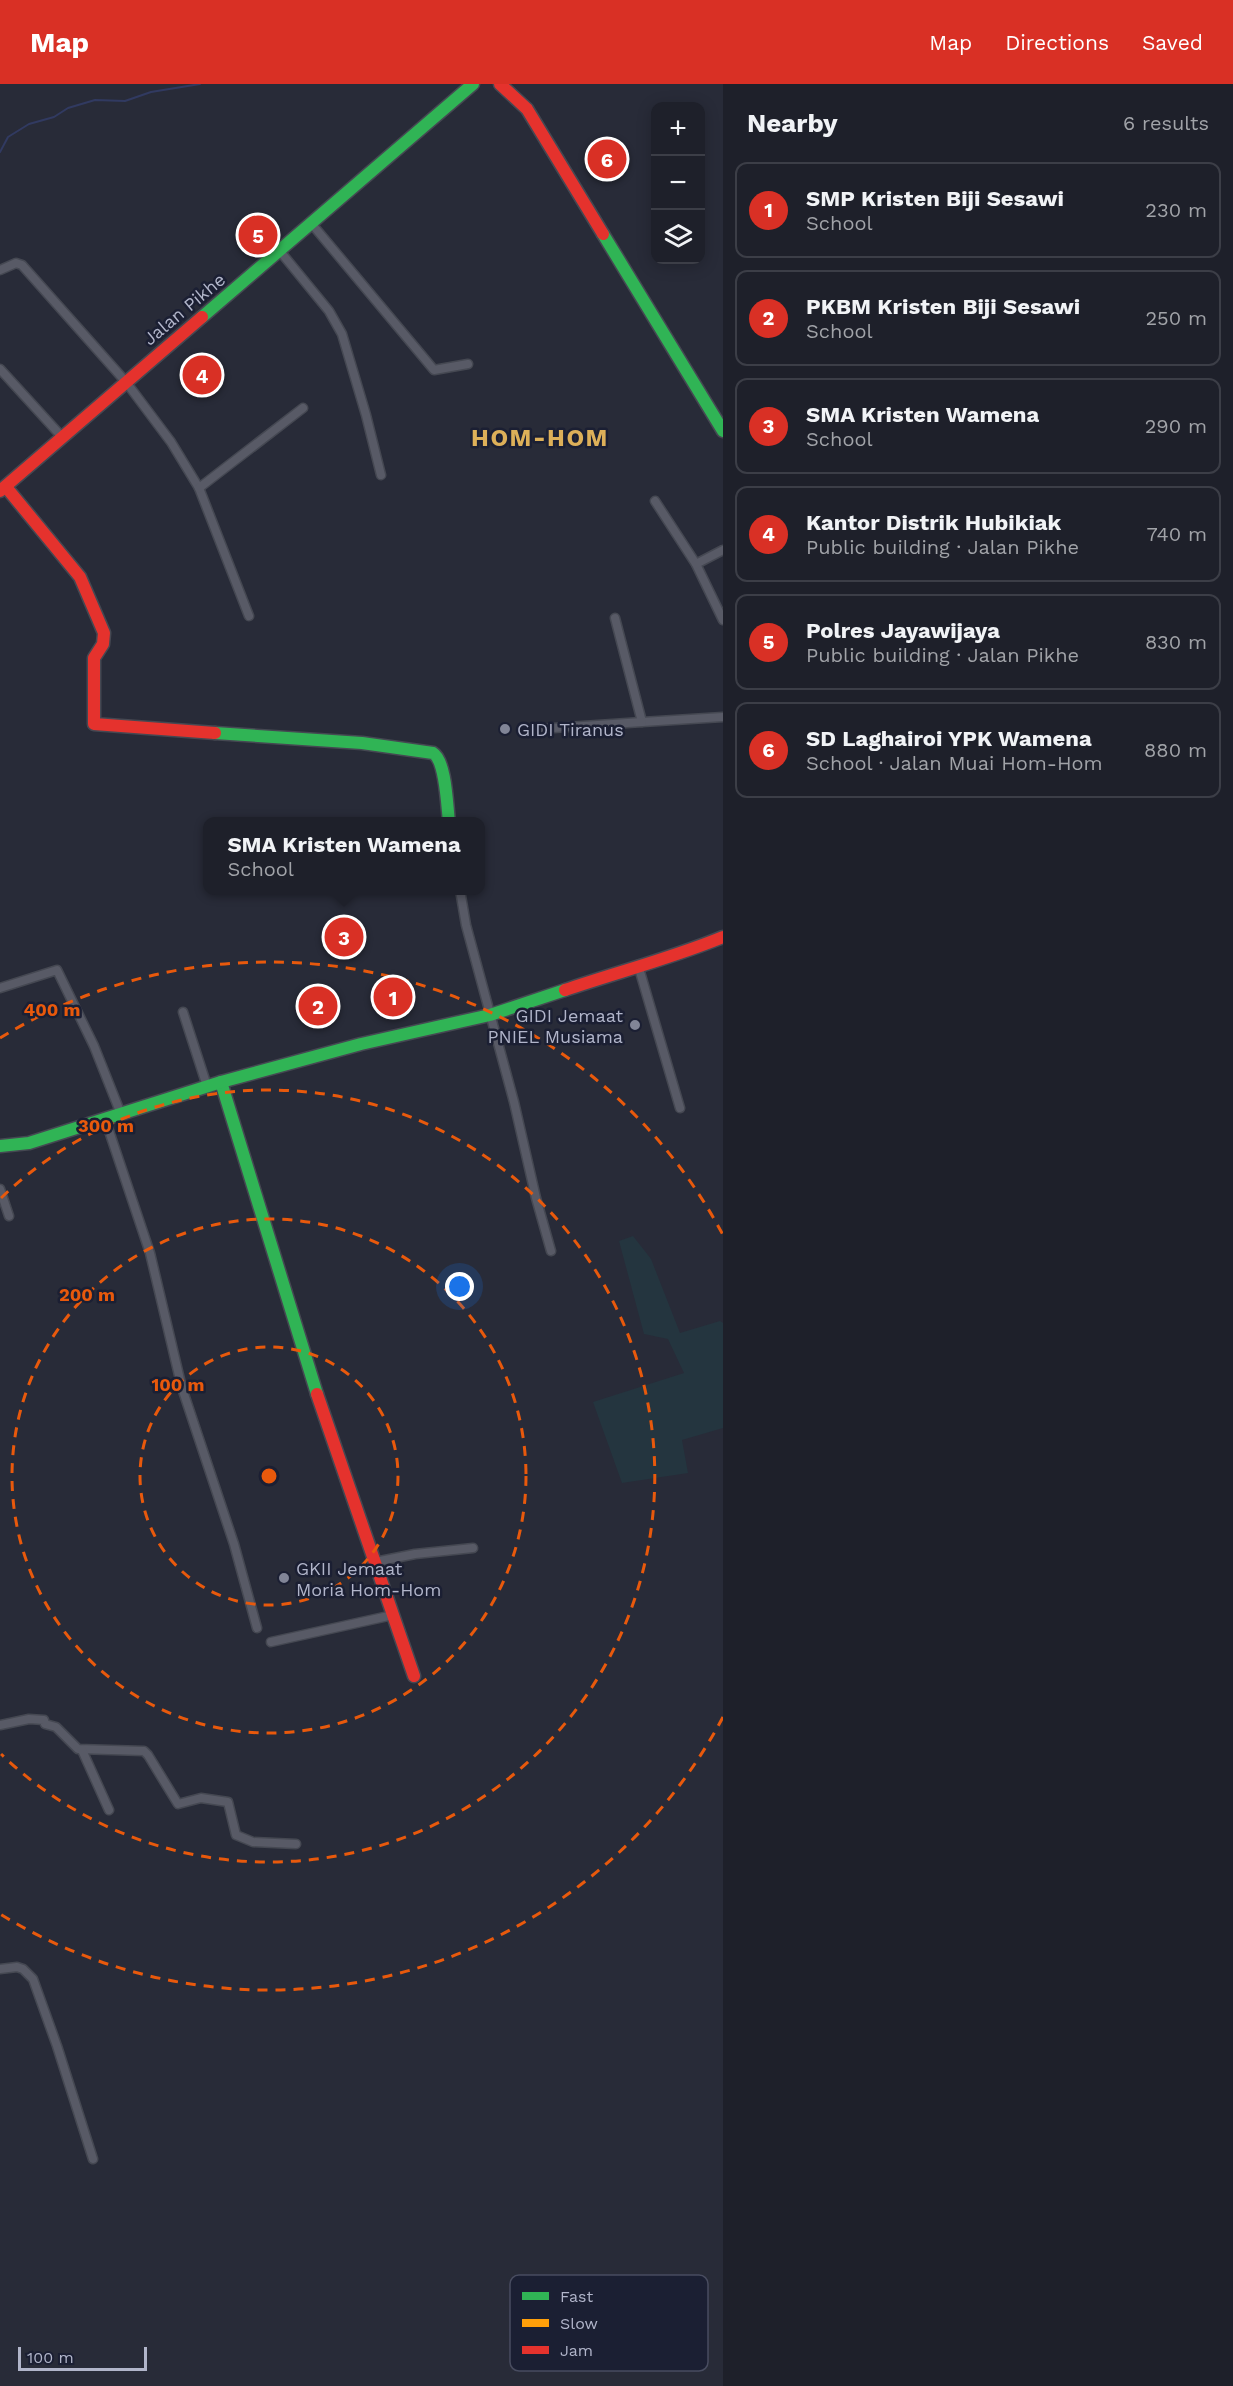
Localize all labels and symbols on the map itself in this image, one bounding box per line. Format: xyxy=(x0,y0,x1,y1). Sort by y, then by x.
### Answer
pin: 6 xyxy=(588,136,626,182)
pin: 5 xyxy=(238,212,278,258)
street label: Jalan Pikhe xyxy=(139,269,229,349)
pin: 4 xyxy=(182,352,222,398)
district label: HOM-HOM xyxy=(471,424,609,452)
place label: GIDI Tiranus xyxy=(517,719,624,740)
marker: GIDI Tiranus xyxy=(498,722,512,736)
pin: 3 xyxy=(324,914,364,960)
pin: 1 xyxy=(374,974,412,1020)
pin: 2 xyxy=(298,984,338,1028)
text: 400 m xyxy=(24,999,80,1020)
place label: GIDI Jemaat PNIEL Musiama xyxy=(487,1005,623,1047)
marker: GIDI Jemaat PNIEL Musiama xyxy=(628,1018,642,1032)
text: 300 m xyxy=(78,1115,134,1136)
your location xyxy=(445,1272,474,1301)
text: 200 m xyxy=(59,1284,115,1305)
text: 100 m xyxy=(151,1374,205,1395)
centre of rings xyxy=(259,1466,279,1486)
place label: GKII Jemaat Moria Hom-Hom xyxy=(296,1558,441,1600)
marker: GKII Jemaat Moria Hom-Hom xyxy=(277,1571,291,1585)
legend xyxy=(510,2275,708,2371)
text: Fast xyxy=(560,2287,593,2306)
text: Slow xyxy=(560,2314,598,2333)
text: Jam xyxy=(560,2341,593,2360)
scale bar xyxy=(18,2344,147,2372)

